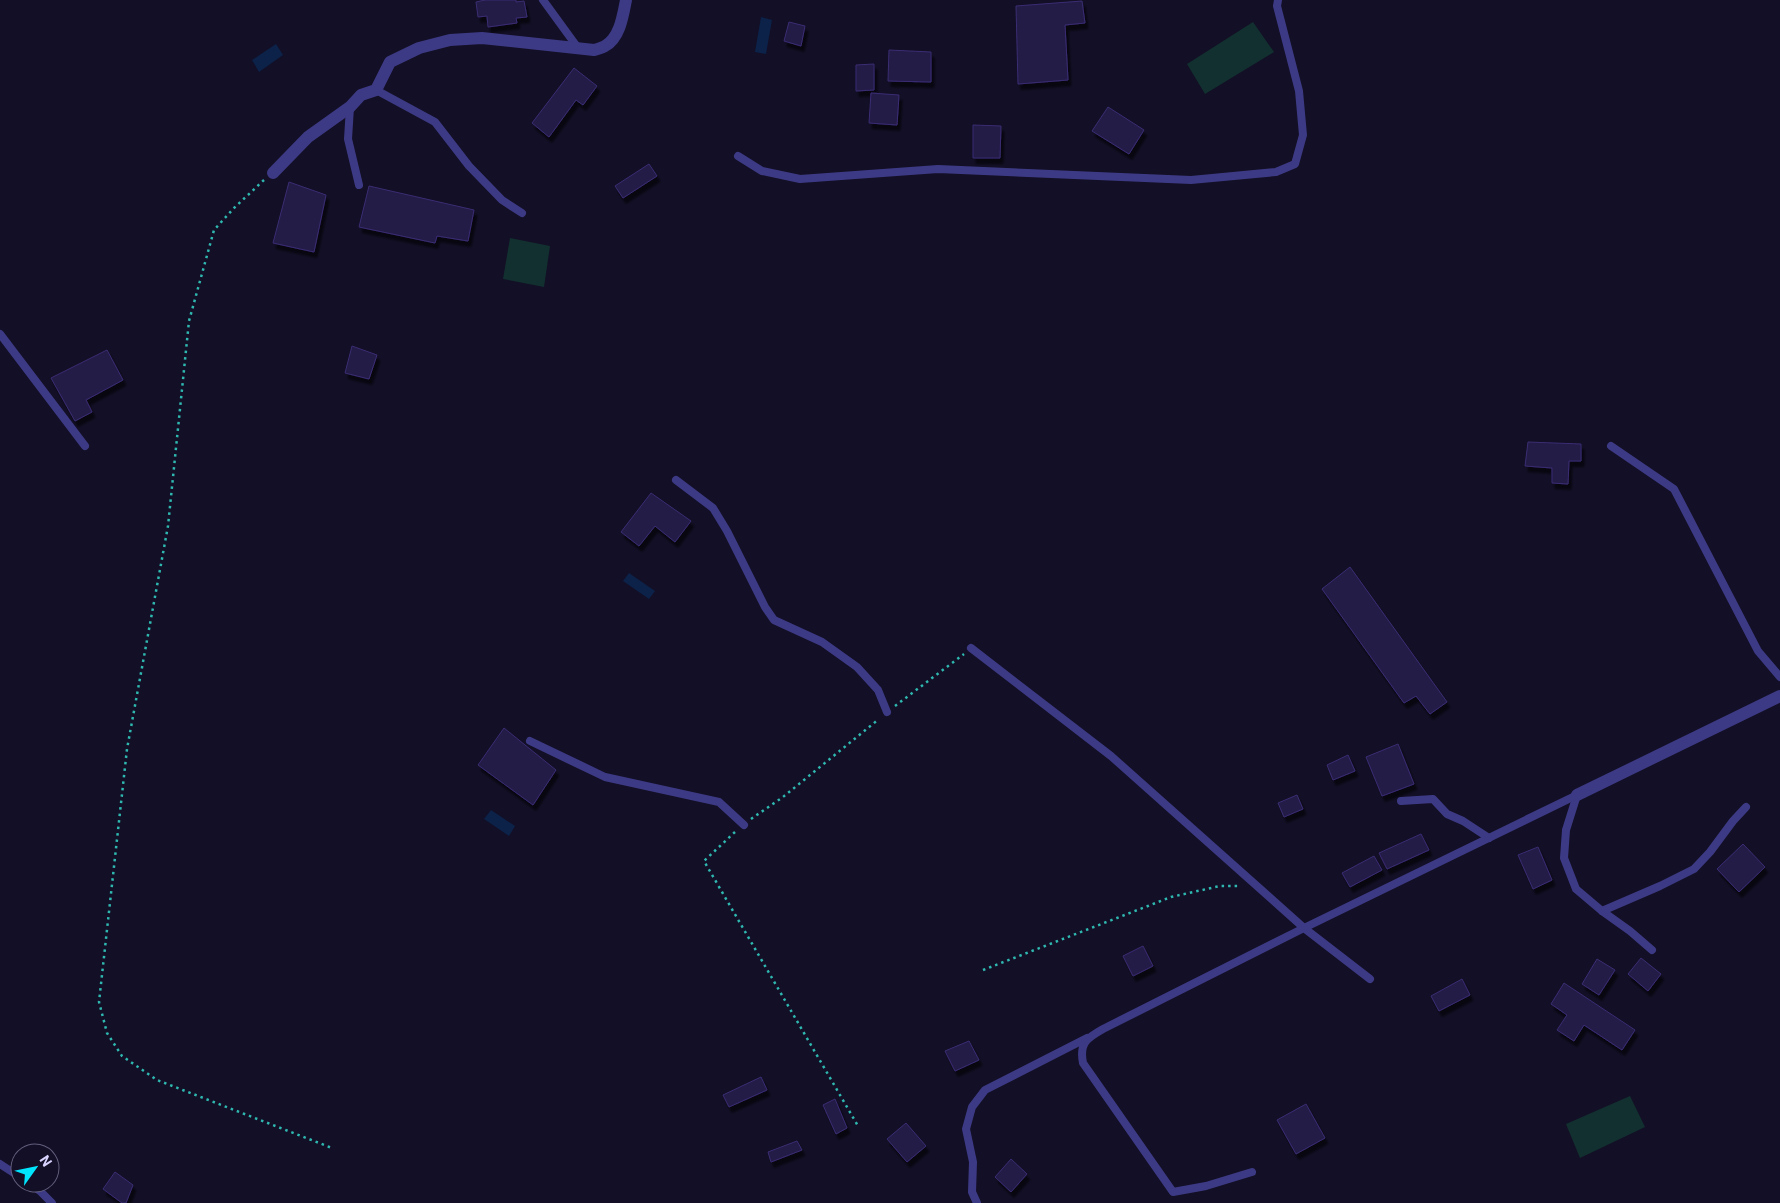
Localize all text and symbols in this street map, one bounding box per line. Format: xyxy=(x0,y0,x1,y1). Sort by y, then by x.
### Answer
north arrow xyxy=(10,1143,60,1193)
text: N xyxy=(36,1152,55,1169)

